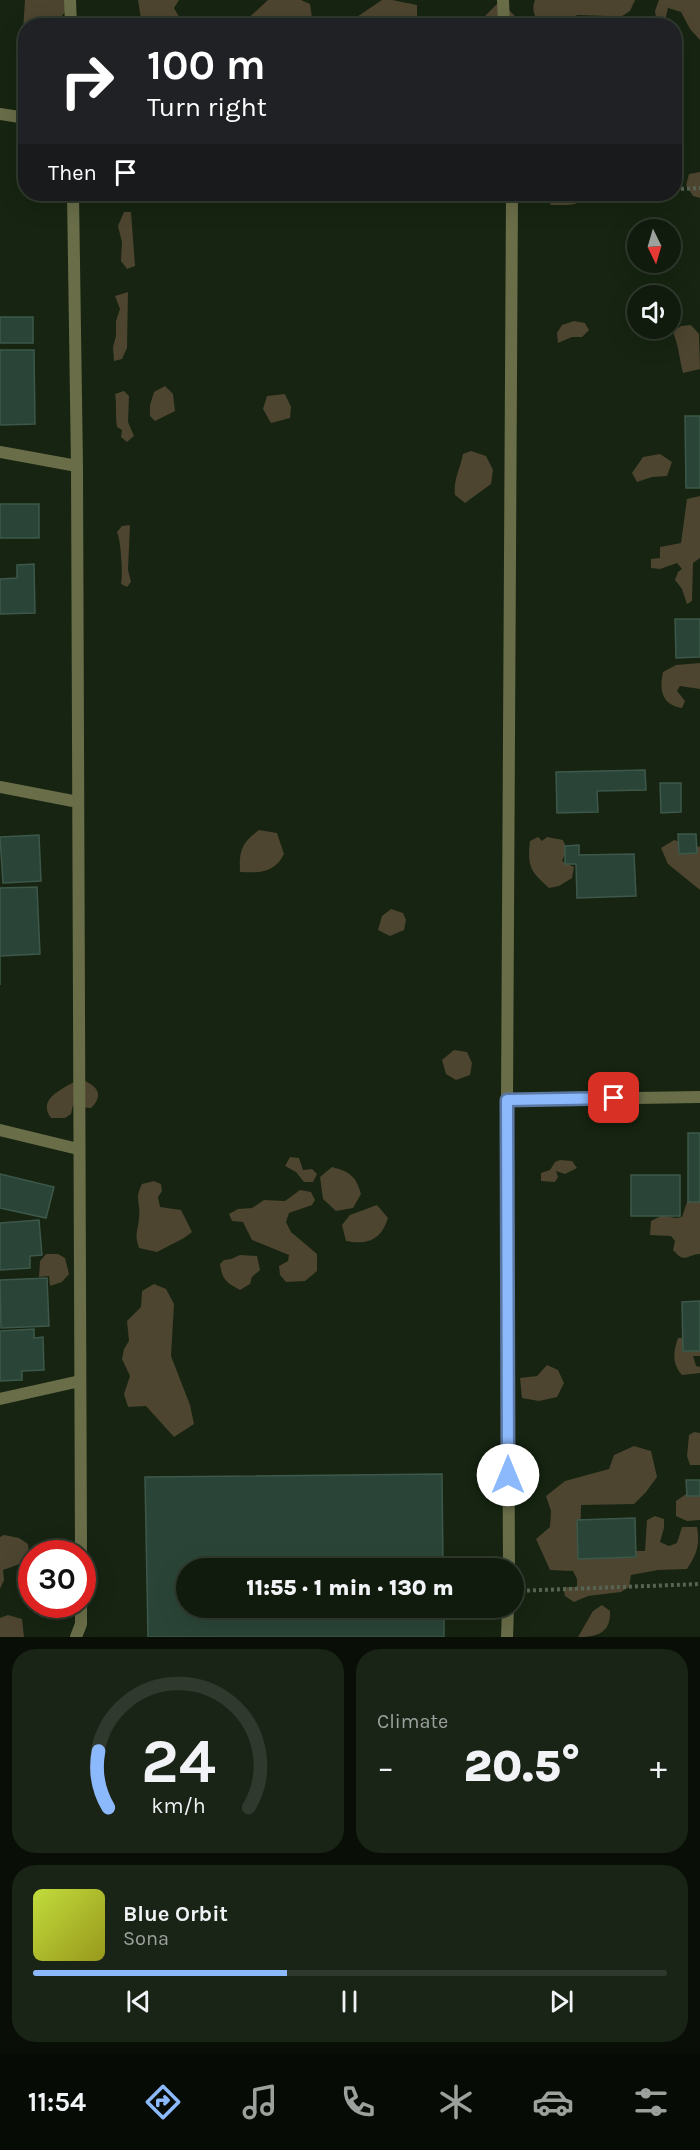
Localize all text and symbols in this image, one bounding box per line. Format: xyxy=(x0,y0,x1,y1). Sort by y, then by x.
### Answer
text: 100 m xyxy=(147,40,266,90)
icon: right xyxy=(48,42,126,120)
text: Turn right xyxy=(147,91,267,123)
icon: arrive xyxy=(109,156,142,189)
text: Then xyxy=(48,160,97,186)
north arrow xyxy=(627,219,681,273)
map controls xyxy=(627,219,681,339)
button: sound xyxy=(627,285,681,339)
pin xyxy=(588,1072,639,1123)
icon: arrive xyxy=(597,1081,630,1114)
position arrow xyxy=(476,1443,540,1507)
speed limit sign: 30 xyxy=(18,1540,96,1618)
text: 11:55 · 1 min · 130 m xyxy=(246,1575,454,1601)
text: Climate xyxy=(377,1710,448,1733)
text: 24 xyxy=(141,1725,215,1798)
text: 20.5° xyxy=(464,1740,580,1792)
text: − xyxy=(377,1748,394,1786)
text: + xyxy=(650,1748,667,1786)
text: km/h xyxy=(151,1793,205,1818)
text: Blue Orbit xyxy=(123,1901,228,1927)
text: Sona xyxy=(123,1927,169,1950)
icon: previous xyxy=(122,1985,155,2018)
icon: pause xyxy=(333,1985,366,2018)
icon: next xyxy=(545,1985,578,2018)
icon: directions xyxy=(142,2081,184,2123)
icon: music xyxy=(239,2081,281,2123)
icon: phone xyxy=(337,2081,379,2123)
icon: climate xyxy=(435,2081,477,2123)
icon: car xyxy=(532,2081,574,2123)
icon: filters xyxy=(630,2081,672,2123)
text: 11:54 xyxy=(28,2086,86,2118)

